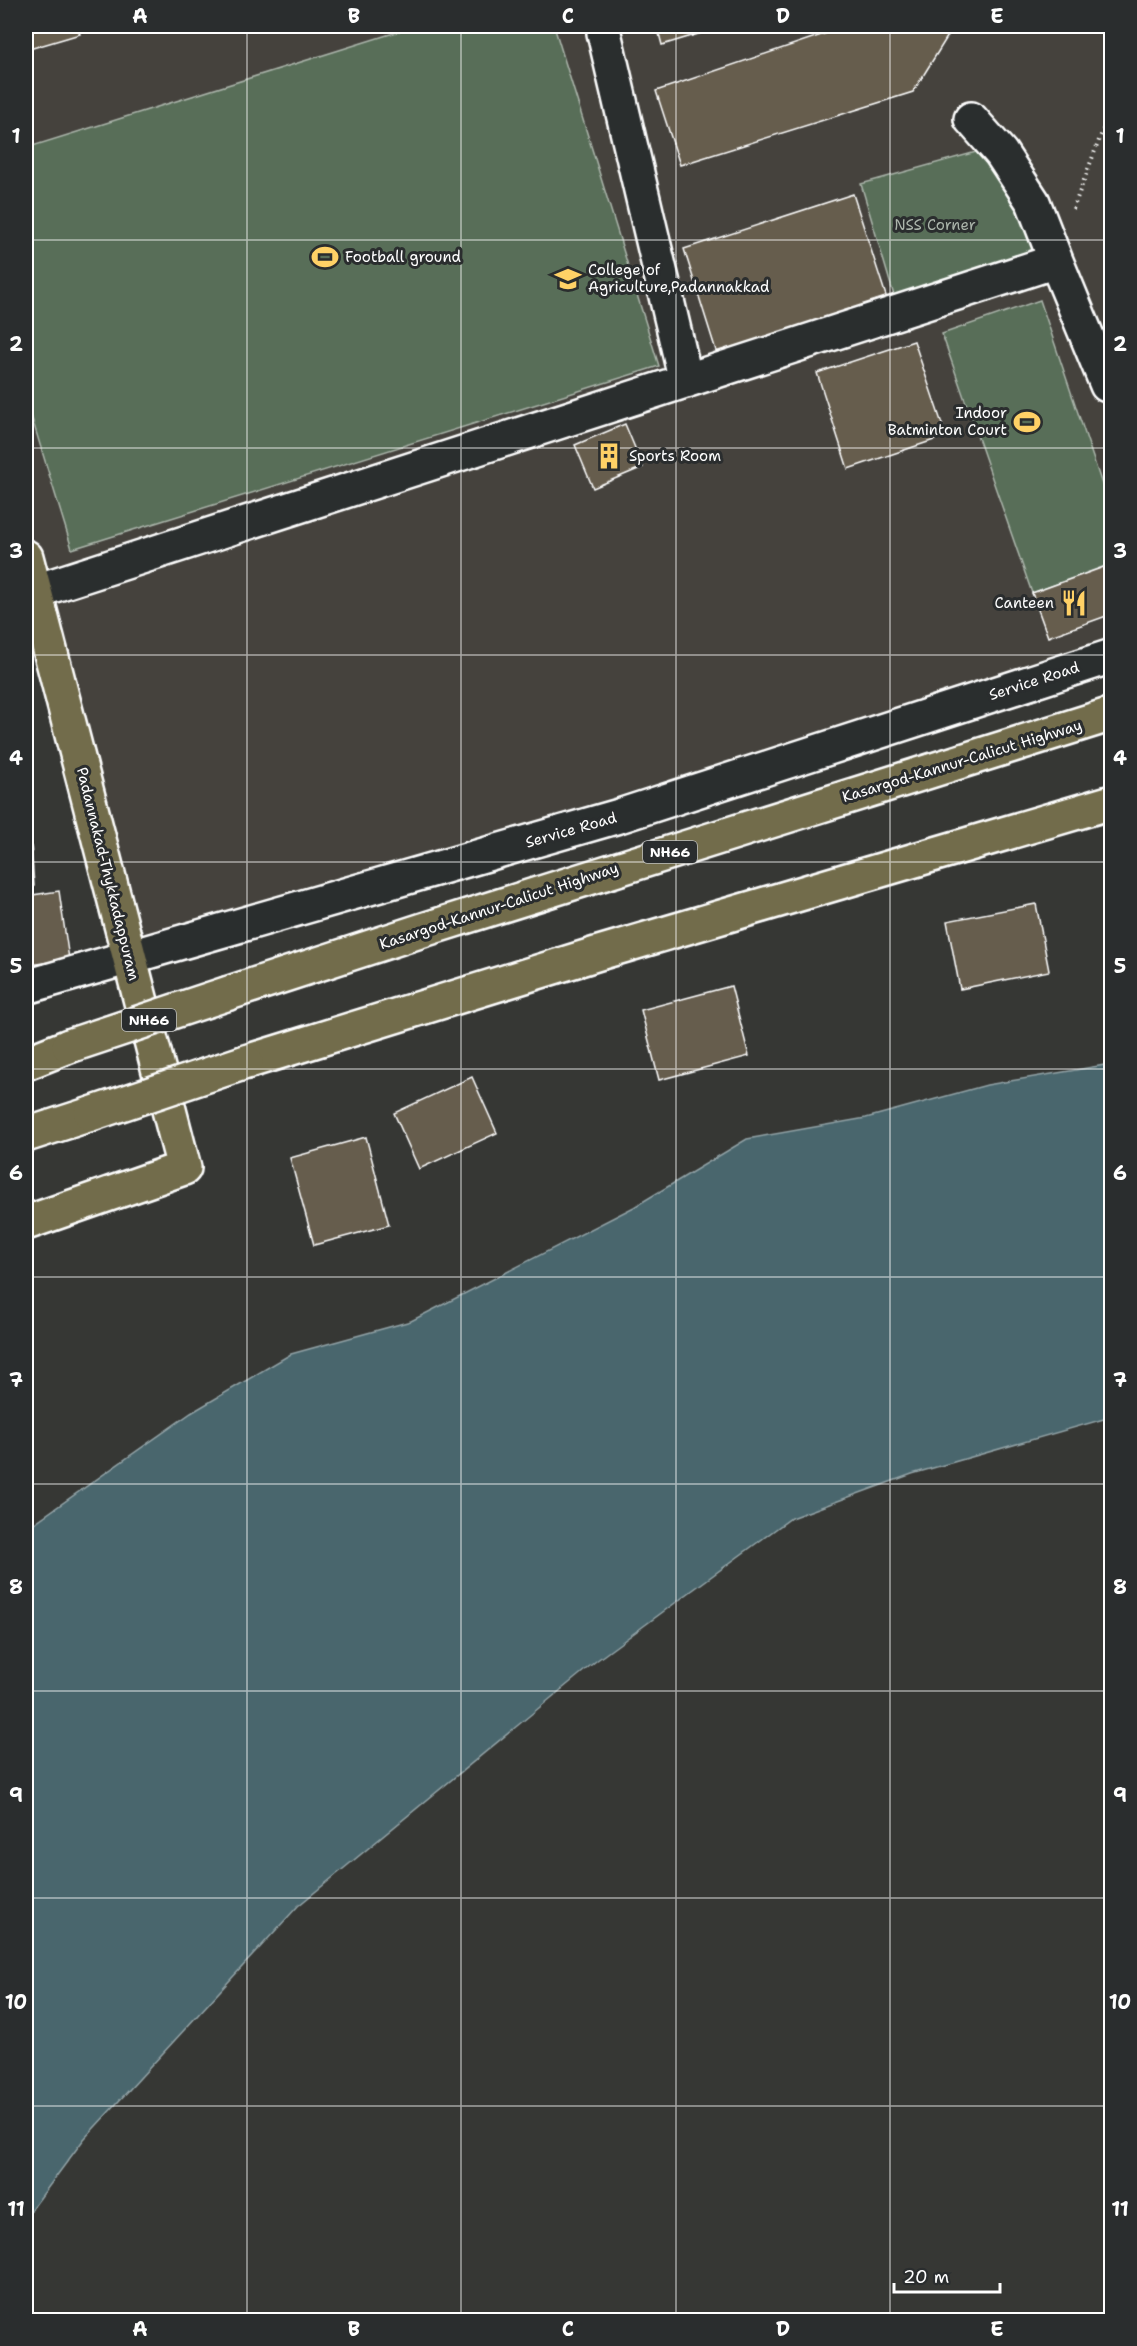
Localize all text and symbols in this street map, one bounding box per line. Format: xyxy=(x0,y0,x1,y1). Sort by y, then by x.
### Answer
text: A xyxy=(132,3,148,29)
text: B xyxy=(348,3,360,29)
text: C xyxy=(562,3,574,29)
text: D xyxy=(776,3,790,29)
text: E xyxy=(990,3,1004,29)
text: 1 xyxy=(11,123,21,149)
text: 1 xyxy=(1115,123,1125,149)
park label: NSS Corner xyxy=(894,215,976,235)
sports icon: Football ground xyxy=(310,242,340,272)
place label: Football ground xyxy=(345,247,462,267)
place label: College of Agriculture,Padannakkad xyxy=(588,260,770,297)
school or university icon: College of Agriculture,Padannakkad xyxy=(553,264,583,294)
text: 2 xyxy=(9,331,23,357)
text: 2 xyxy=(1113,331,1127,357)
place label: Indoor Batminton Court xyxy=(888,403,1007,440)
sports icon: Indoor Batminton Court xyxy=(1012,407,1042,437)
building icon: Sports Room xyxy=(594,441,624,471)
place label: Sports Room xyxy=(629,446,721,466)
text: 3 xyxy=(9,538,23,564)
text: 3 xyxy=(1113,538,1127,564)
restaurant icon: Canteen xyxy=(1059,588,1089,618)
place label: Canteen xyxy=(995,593,1054,613)
street label: Service Road xyxy=(986,657,1082,705)
street label: Kasargod-Kannur-Calicut Highway xyxy=(839,715,1085,807)
text: 4 xyxy=(9,745,23,771)
text: 4 xyxy=(1113,745,1127,771)
street label: Padannakad-Thykkadappuram xyxy=(72,765,144,983)
street label: Service Road xyxy=(523,807,619,853)
road number: NH66 xyxy=(643,841,697,863)
street label: Kasargod-Kannur-Calicut Highway xyxy=(377,858,621,954)
text: 5 xyxy=(10,953,22,979)
text: 5 xyxy=(1114,953,1126,979)
road number: NH66 xyxy=(122,1009,176,1031)
text: 6 xyxy=(9,1160,23,1186)
text: 6 xyxy=(1113,1160,1127,1186)
text: 7 xyxy=(9,1367,23,1393)
text: 7 xyxy=(1113,1367,1127,1393)
text: 8 xyxy=(9,1574,23,1600)
text: 8 xyxy=(1113,1574,1127,1600)
text: 9 xyxy=(9,1782,23,1808)
text: 9 xyxy=(1113,1782,1127,1808)
text: 10 xyxy=(5,1989,27,2015)
text: 10 xyxy=(1109,1989,1131,2015)
text: 11 xyxy=(7,2196,25,2222)
text: 11 xyxy=(1111,2196,1129,2222)
scale bar xyxy=(894,2256,1000,2294)
text: 20 m xyxy=(903,2265,949,2289)
text: A xyxy=(132,2316,148,2342)
text: B xyxy=(348,2316,360,2342)
text: C xyxy=(562,2316,574,2342)
text: D xyxy=(776,2316,790,2342)
text: E xyxy=(990,2316,1004,2342)

